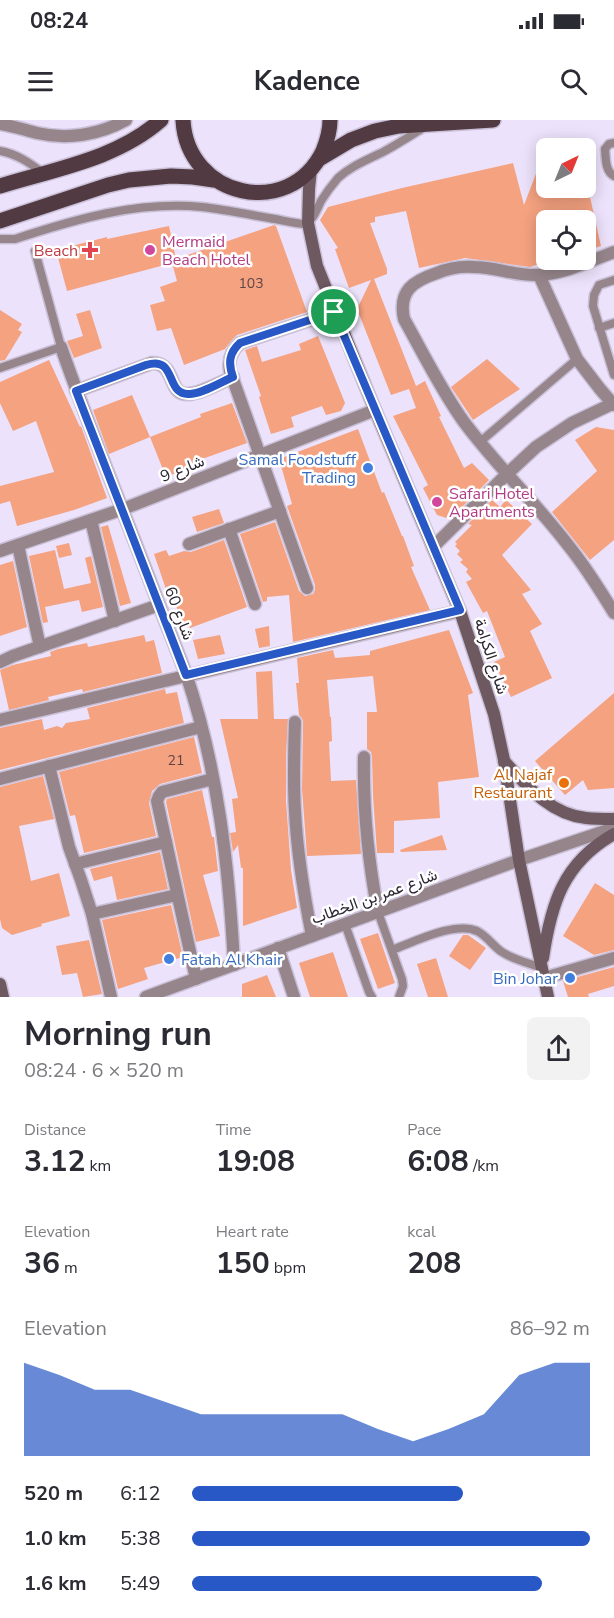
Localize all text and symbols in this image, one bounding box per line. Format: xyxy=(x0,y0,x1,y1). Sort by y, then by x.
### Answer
text: 08:24 xyxy=(30,6,88,36)
text: Kadence xyxy=(254,63,360,100)
icon: menu xyxy=(24,65,57,98)
icon: search xyxy=(557,65,590,98)
north arrow xyxy=(536,138,596,198)
map controls xyxy=(536,138,596,270)
button: locate xyxy=(536,210,596,270)
place label: Mermaid Beach Hotel xyxy=(162,231,250,271)
place label: Beach xyxy=(34,240,78,262)
marker: Beach xyxy=(83,243,97,257)
marker: Mermaid Beach Hotel xyxy=(143,243,157,257)
house number: 103 xyxy=(238,274,264,293)
pin xyxy=(308,286,359,337)
icon: arrive xyxy=(317,295,350,328)
place label: Samal Foodstuff Trading xyxy=(238,449,357,489)
street label: شارع 9 xyxy=(157,450,208,488)
marker: Samal Foodstuff Trading xyxy=(361,461,375,475)
place label: Safari Hotel Apartments xyxy=(449,483,535,523)
marker: Safari Hotel Apartments xyxy=(430,495,444,509)
street label: شارع 60 xyxy=(159,584,199,643)
street label: شارع الكرامة xyxy=(468,616,514,697)
house number: 21 xyxy=(168,751,184,770)
place label: Al Najaf Restaurant xyxy=(473,764,553,804)
marker: Al Najaf Restaurant xyxy=(557,776,571,790)
street label: شارع عمر بن الخطاب xyxy=(308,864,440,930)
place label: Fatah Al Khair xyxy=(181,949,283,971)
marker: Fatah Al Khair xyxy=(162,952,176,966)
place label: Bin Johar xyxy=(493,968,558,990)
marker: Bin Johar xyxy=(563,971,577,985)
text: Morning run xyxy=(24,1012,212,1057)
button: share xyxy=(527,1017,590,1080)
text: 08:24 · 6 × 520 m xyxy=(24,1057,184,1084)
text: Distance xyxy=(24,1119,86,1141)
text: Time xyxy=(216,1119,251,1141)
text: Pace xyxy=(407,1119,441,1141)
text: 3.12 xyxy=(24,1141,85,1182)
text: 19:08 xyxy=(216,1141,295,1182)
text: 6:08 xyxy=(407,1141,469,1182)
text: km xyxy=(85,1155,111,1177)
text: /km xyxy=(469,1155,499,1177)
text: Elevation xyxy=(24,1221,90,1243)
text: Heart rate xyxy=(216,1221,289,1243)
text: kcal xyxy=(407,1221,436,1243)
text: 36 xyxy=(24,1243,60,1284)
text: 150 xyxy=(216,1243,270,1284)
text: 208 xyxy=(407,1243,461,1284)
text: m xyxy=(60,1257,78,1279)
text: bpm xyxy=(270,1257,306,1279)
text: Elevation xyxy=(24,1315,107,1342)
text: 86–92 m xyxy=(510,1315,590,1342)
text: 520 m xyxy=(24,1480,83,1507)
text: 6:12 xyxy=(120,1480,161,1507)
text: 1.0 km xyxy=(24,1525,87,1552)
text: 5:38 xyxy=(120,1525,161,1552)
text: 1.6 km xyxy=(24,1570,87,1597)
text: 5:49 xyxy=(120,1570,161,1597)

